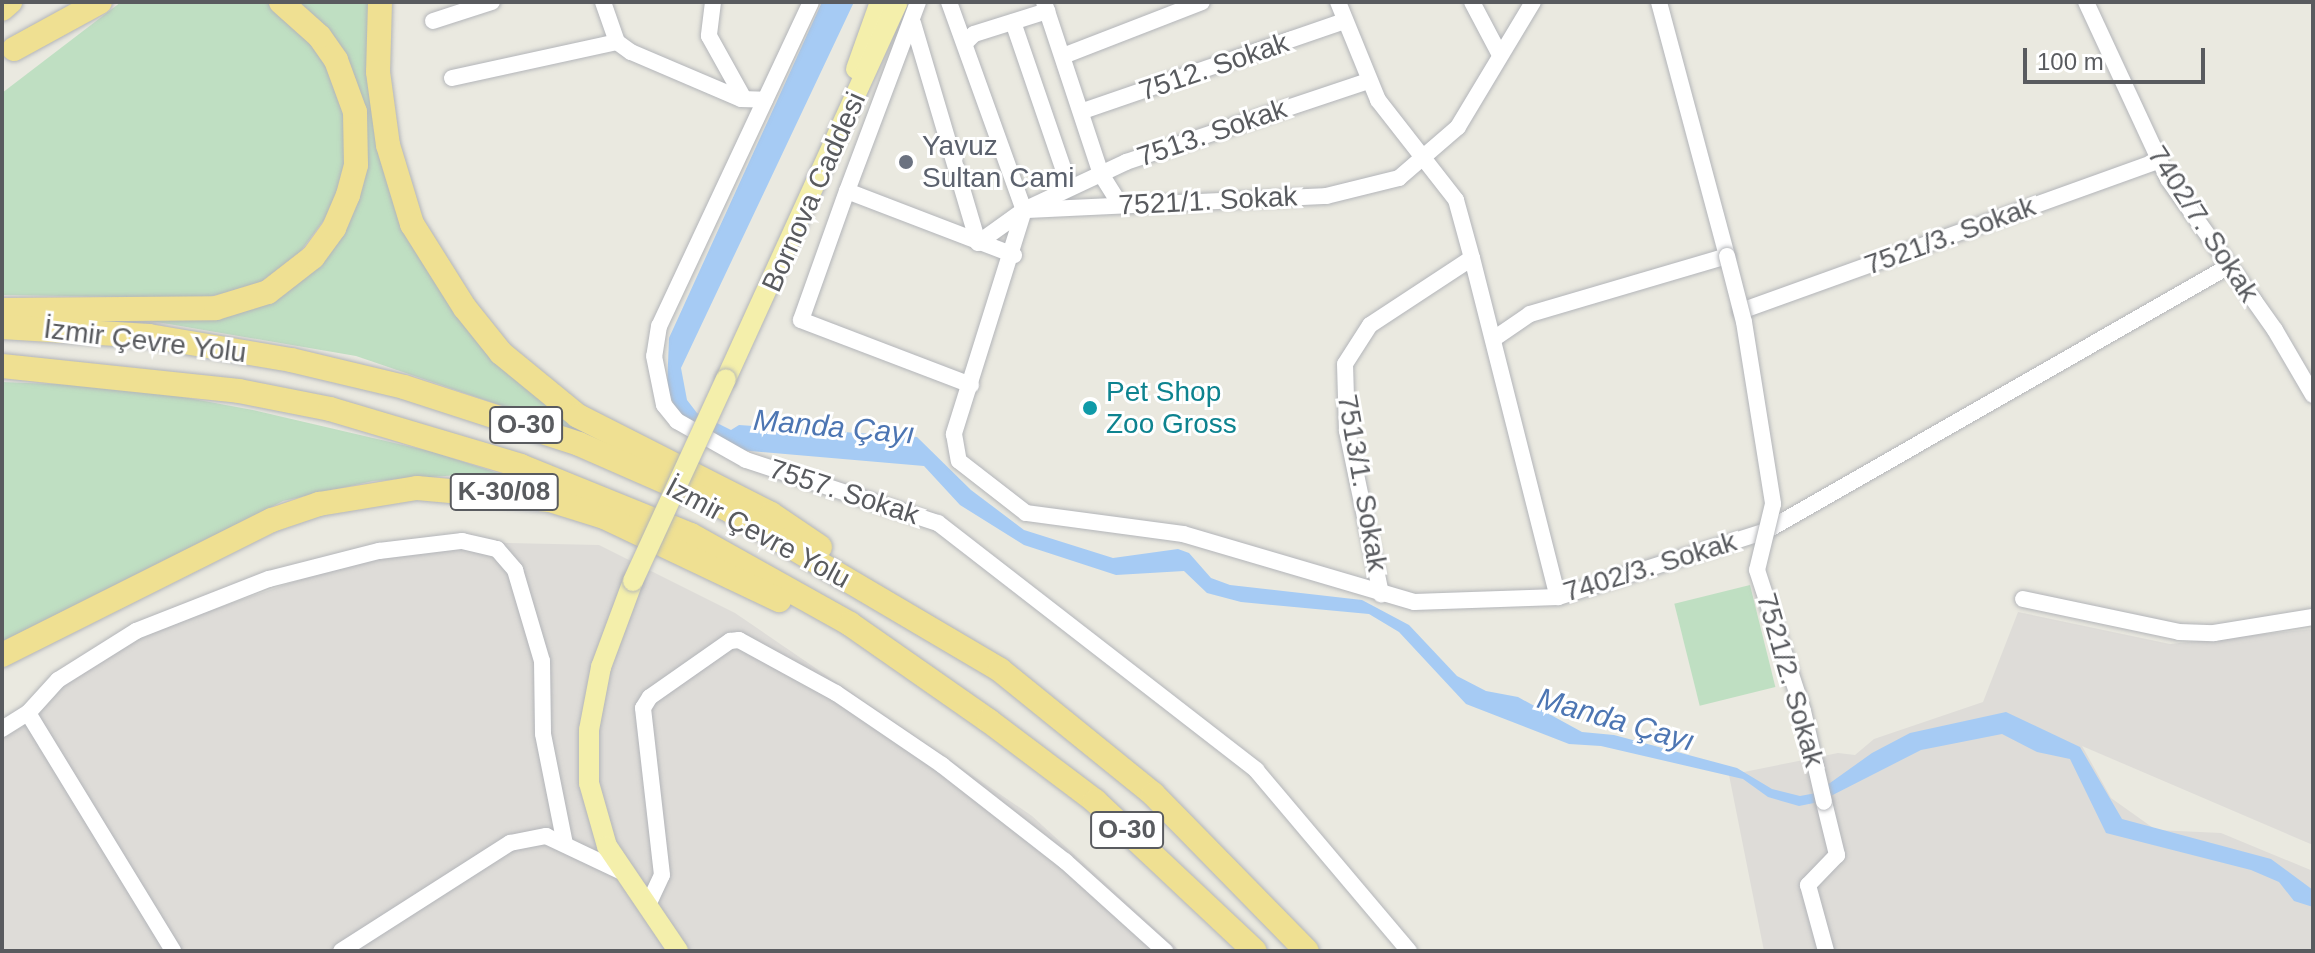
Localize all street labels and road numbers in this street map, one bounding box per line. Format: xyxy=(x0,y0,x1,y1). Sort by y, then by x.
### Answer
street label: 7512. Sokak xyxy=(1135,26,1293,108)
street label: Bornova Caddesi xyxy=(755,87,873,297)
street label: 7513. Sokak xyxy=(1133,92,1291,174)
street label: 7402/7. Sokak xyxy=(2140,140,2266,308)
street label: 7521/1. Sokak xyxy=(1118,180,1298,222)
street label: 7521/3. Sokak xyxy=(1860,190,2040,282)
street label: İzmir Çevre Yolu xyxy=(42,312,248,370)
street label: 7513/1. Sokak xyxy=(1330,392,1394,574)
road number: O-30 xyxy=(488,403,564,447)
street label: 7557. Sokak xyxy=(765,452,923,532)
road number: K-30/08 xyxy=(448,470,560,514)
street label: İzmir Çevre Yolu xyxy=(660,470,856,596)
street label: 7402/3. Sokak xyxy=(1559,525,1741,609)
street label: 7521/2. Sokak xyxy=(1749,589,1831,771)
road number: O-30 xyxy=(1089,808,1165,852)

